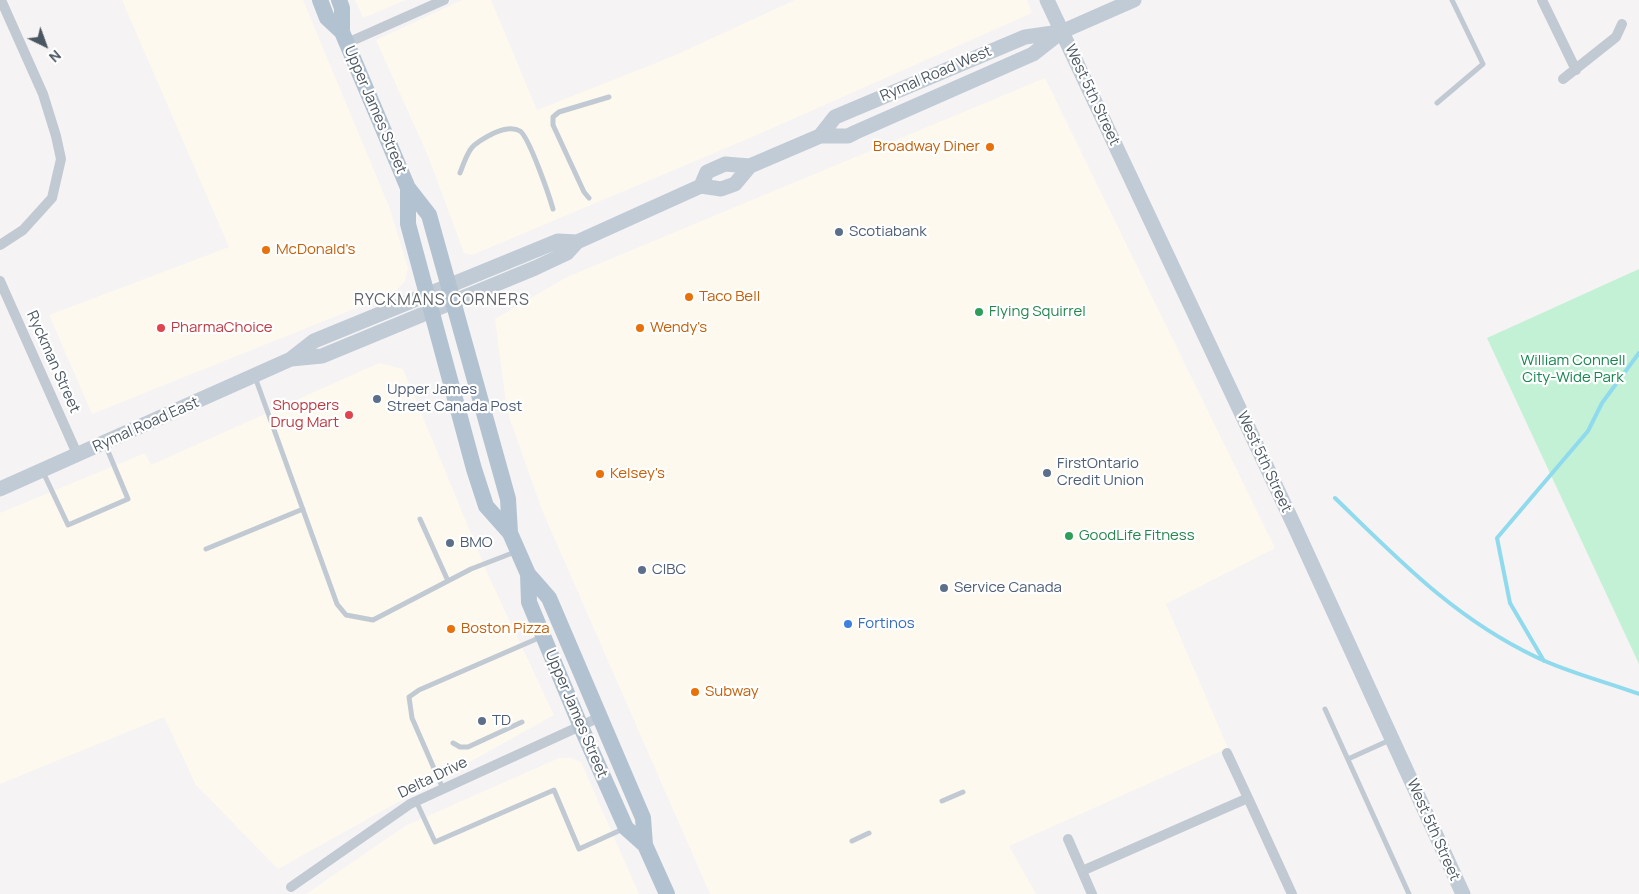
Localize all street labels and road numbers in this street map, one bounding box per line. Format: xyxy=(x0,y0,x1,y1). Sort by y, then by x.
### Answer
street label: Rymal Road West xyxy=(878,42,994,106)
street label: West 5th Street xyxy=(1061,42,1123,148)
street label: Upper James Street xyxy=(340,43,410,177)
street label: Ryckman Street xyxy=(22,308,84,416)
street label: Rymal Road East xyxy=(90,394,202,456)
street label: West 5th Street xyxy=(1233,409,1295,515)
street label: Upper James Street xyxy=(541,647,611,781)
street label: Delta Drive xyxy=(395,754,471,802)
street label: West 5th Street xyxy=(1403,776,1463,884)

